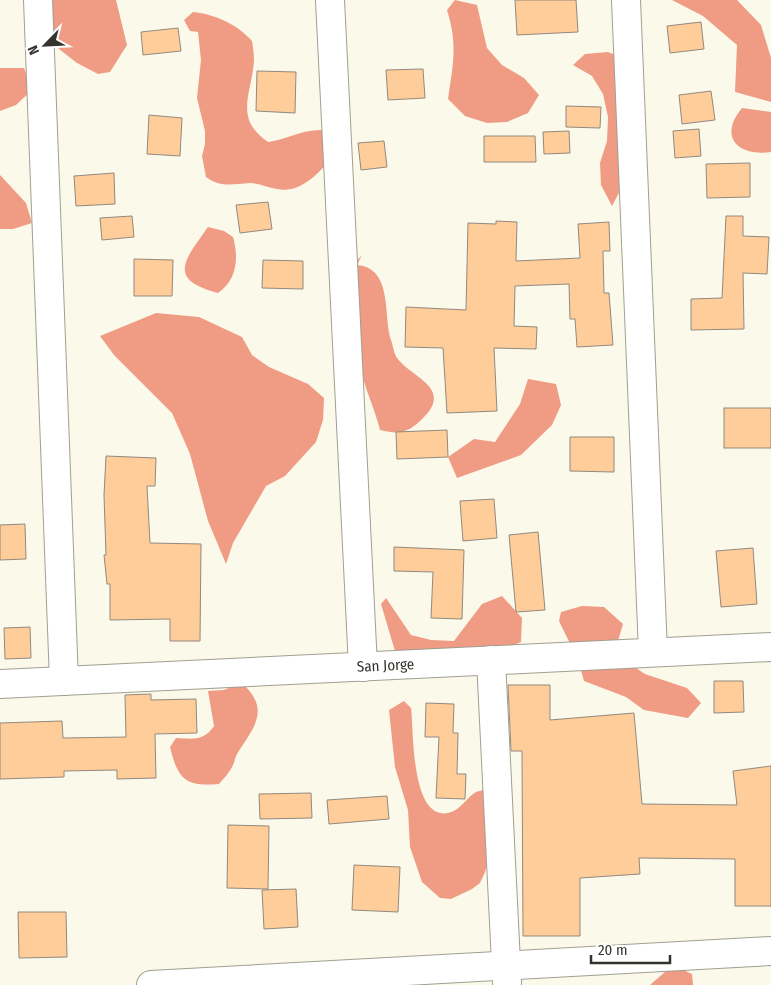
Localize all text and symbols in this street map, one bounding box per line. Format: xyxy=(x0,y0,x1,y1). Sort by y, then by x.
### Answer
north arrow xyxy=(20,20,70,70)
text: N xyxy=(24,43,43,57)
street label: San Jorge xyxy=(356,655,415,676)
scale bar xyxy=(591,932,670,964)
text: 20 m xyxy=(598,941,628,959)

